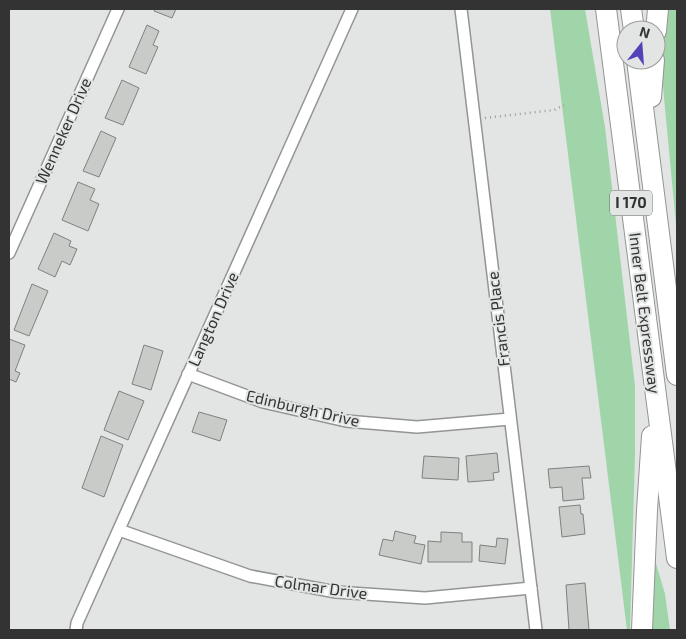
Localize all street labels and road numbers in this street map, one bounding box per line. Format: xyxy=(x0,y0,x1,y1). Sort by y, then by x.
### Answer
street label: Wenneker Drive xyxy=(31,74,95,187)
road number: I 170 xyxy=(610,190,652,216)
street label: Inner Belt Expressway xyxy=(626,231,665,395)
street label: Langton Drive xyxy=(183,269,242,369)
street label: Francis Place xyxy=(482,270,513,368)
street label: Edinburgh Drive xyxy=(245,385,362,430)
street label: Colmar Drive xyxy=(273,571,369,602)

